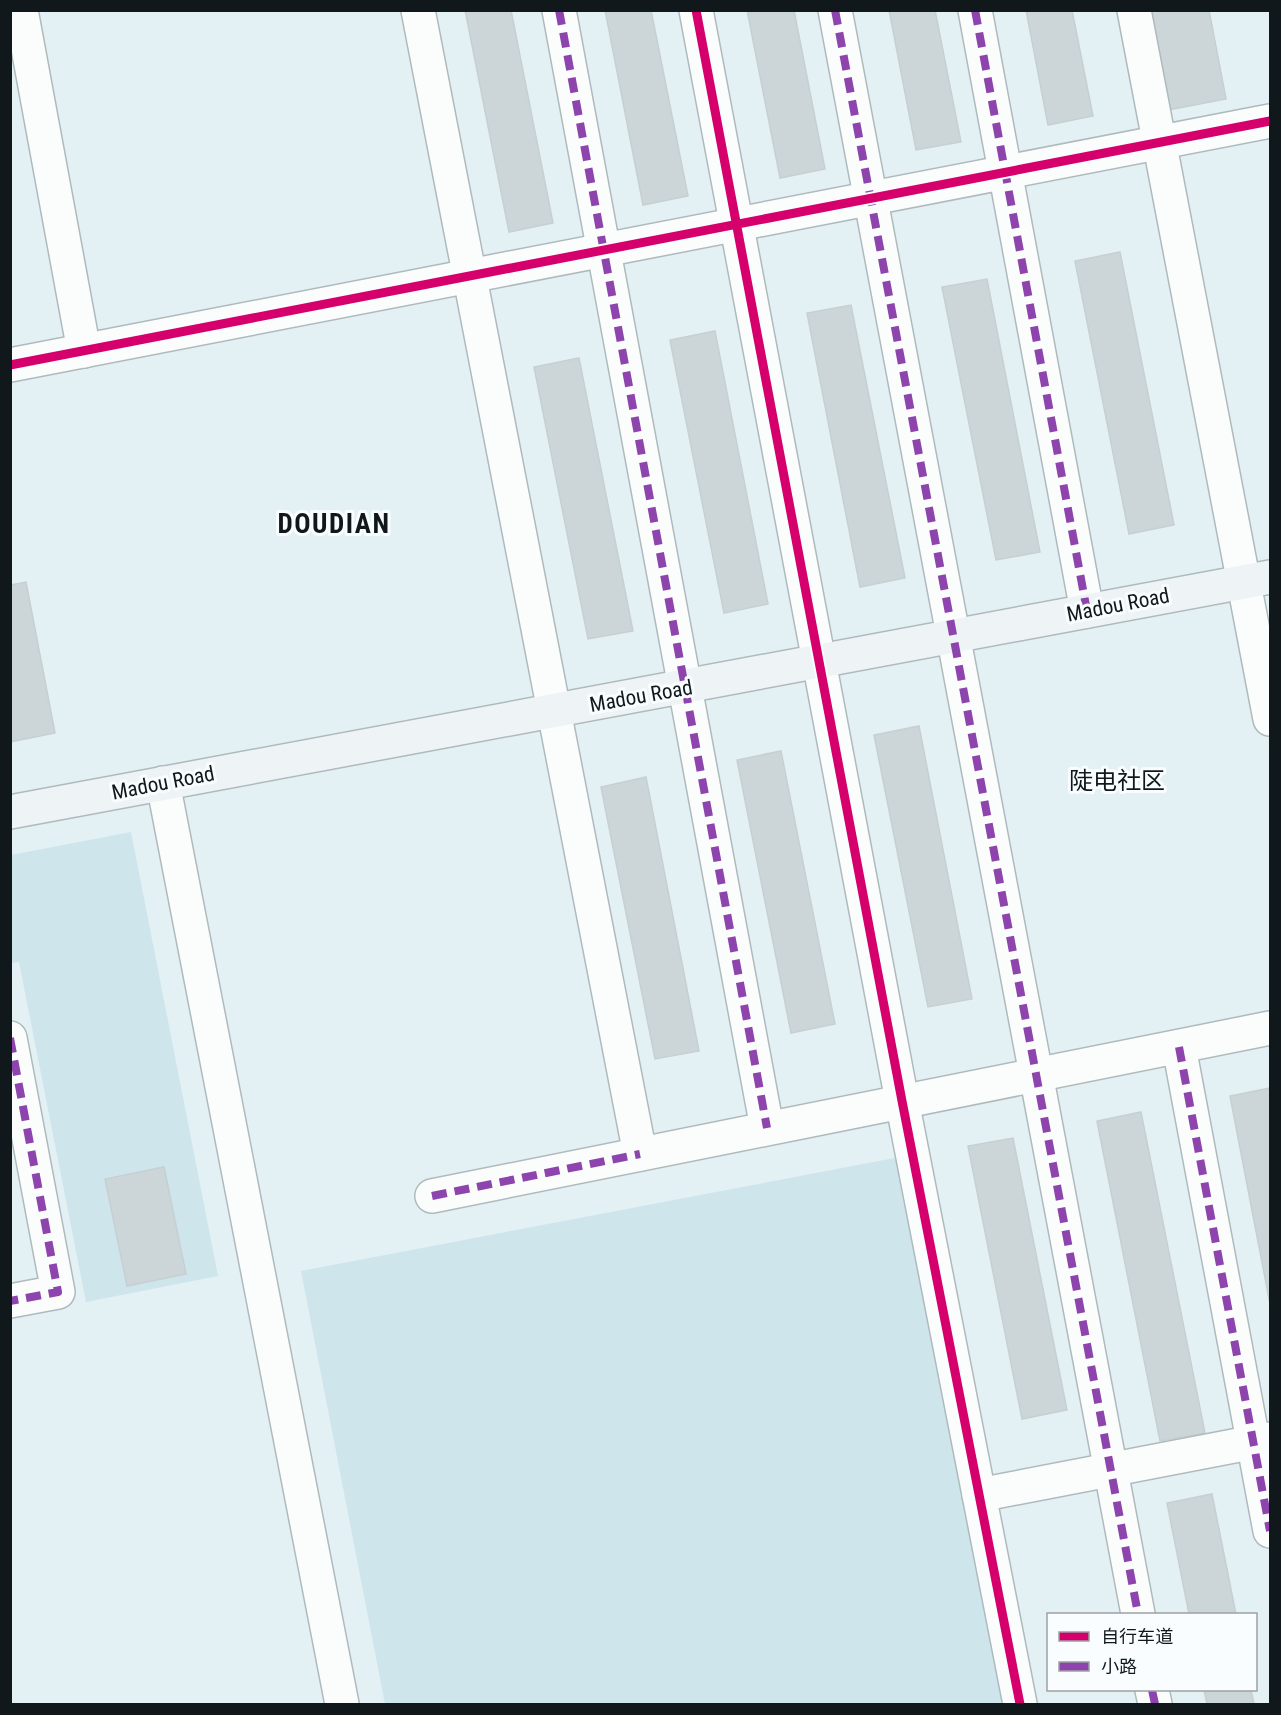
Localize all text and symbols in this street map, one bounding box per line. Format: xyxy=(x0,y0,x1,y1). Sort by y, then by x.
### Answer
district label: DOUDIAN xyxy=(278,508,390,540)
street label: Madou Road xyxy=(1065,583,1171,627)
street label: Madou Road xyxy=(588,675,694,717)
street label: Madou Road xyxy=(110,761,216,805)
district label: 陡电社区 xyxy=(1069,767,1165,795)
legend xyxy=(1047,1613,1257,1691)
text: 自行车道 xyxy=(1101,1626,1173,1647)
text: 小路 xyxy=(1101,1656,1137,1677)

